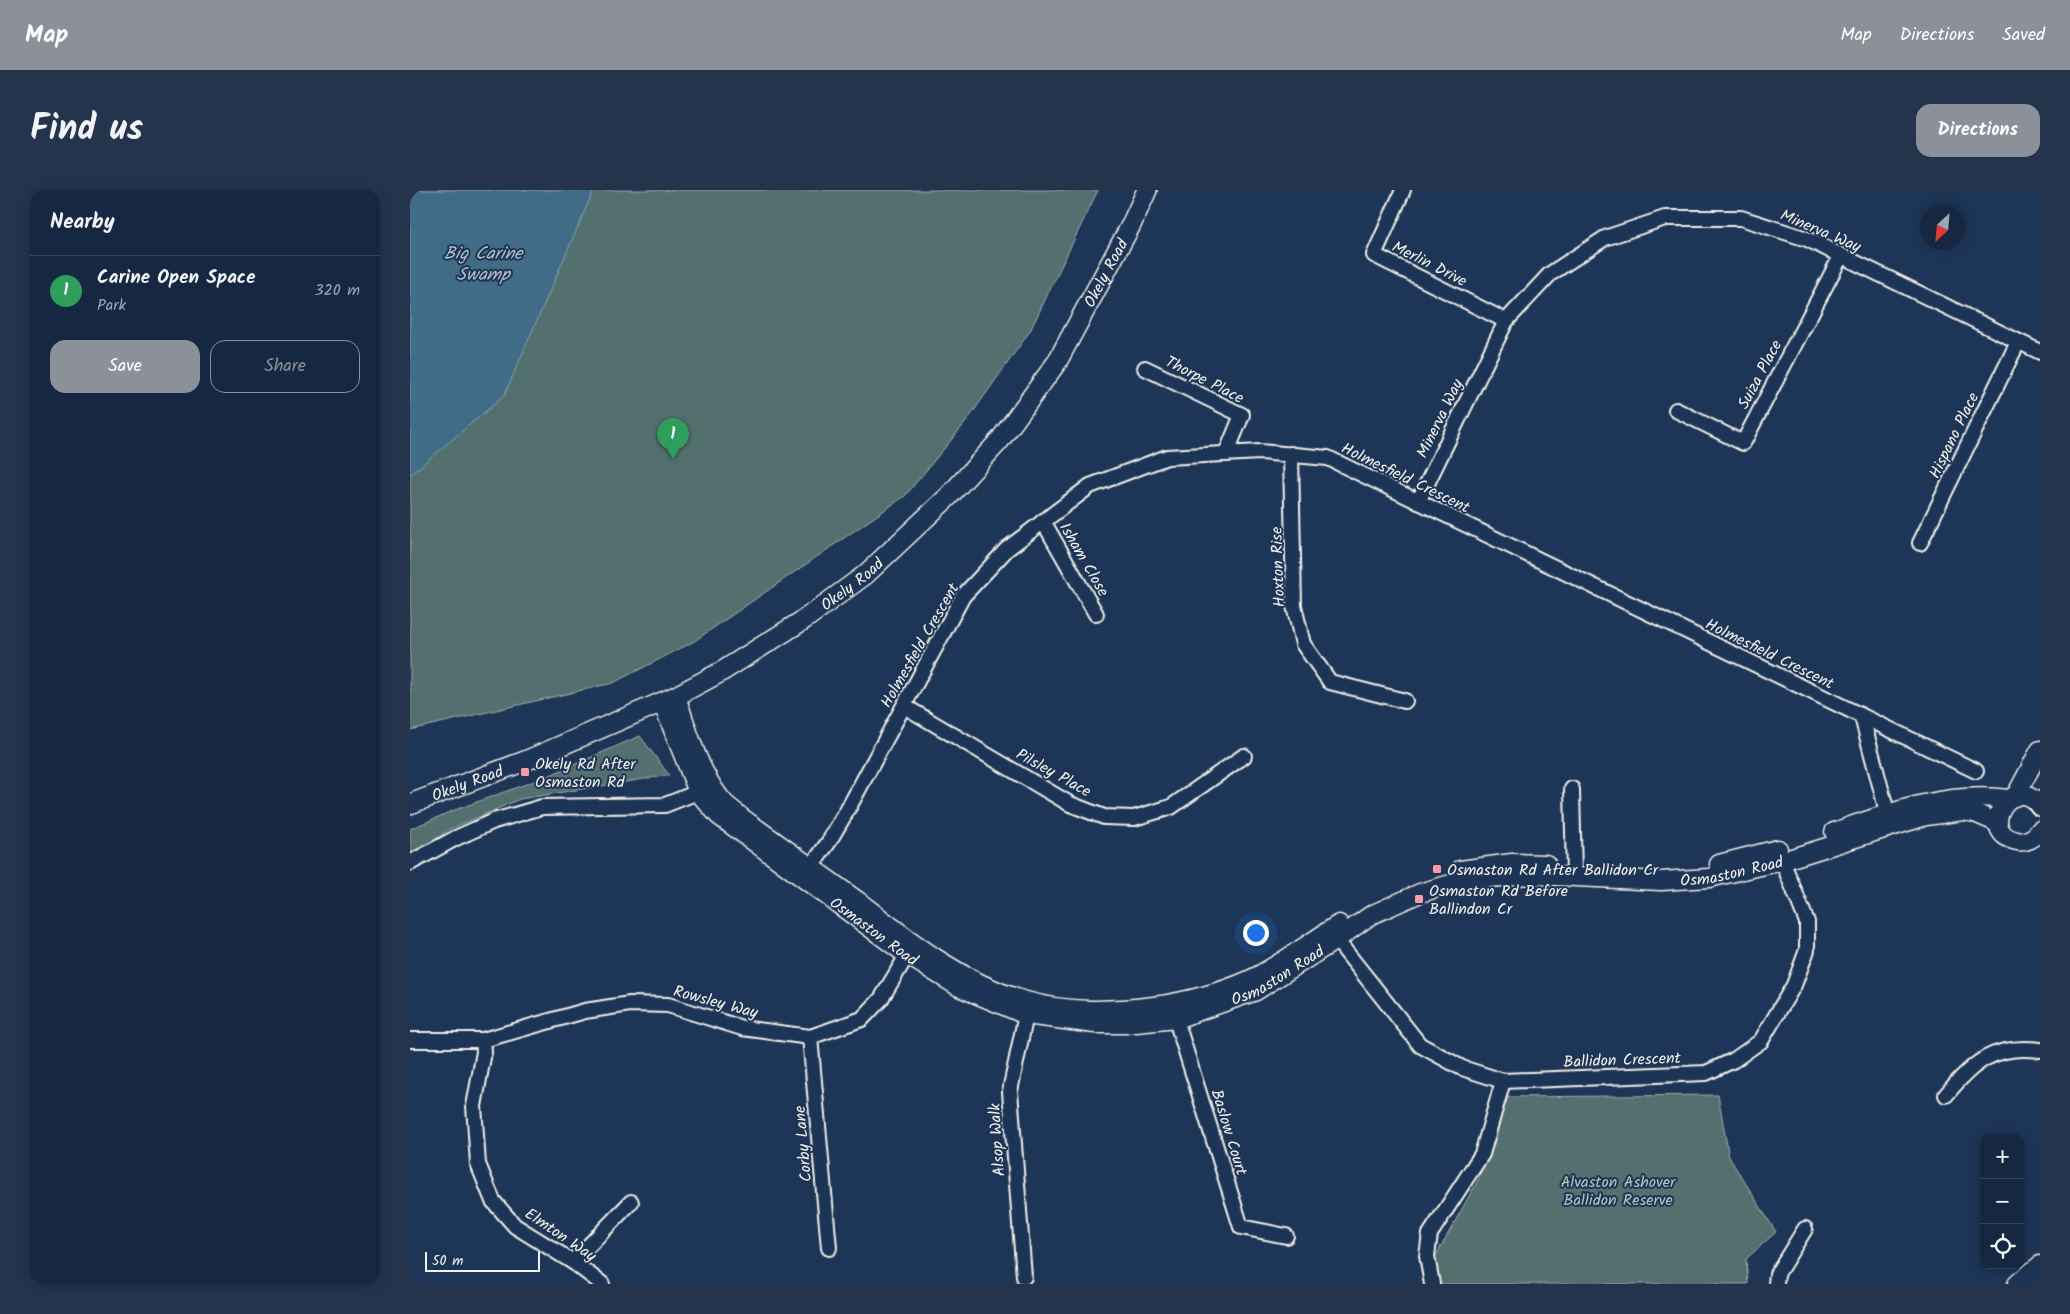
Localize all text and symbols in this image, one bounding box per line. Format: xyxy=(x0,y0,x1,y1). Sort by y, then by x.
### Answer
text: Map xyxy=(25,16,68,55)
text: Map xyxy=(1840,21,1872,50)
text: Directions xyxy=(1900,21,1974,50)
text: Saved xyxy=(2002,21,2045,50)
text: Find us xyxy=(30,102,143,158)
button: Directions xyxy=(1916,104,2040,157)
street label: Minerva Way xyxy=(1776,203,1865,260)
north arrow xyxy=(1920,205,1965,250)
text: Nearby xyxy=(50,206,115,239)
street label: Okely Road xyxy=(1078,234,1136,312)
street label: Merlin Drive xyxy=(1387,235,1471,294)
water label: Big Carine Swamp xyxy=(444,240,524,290)
text: Carine Open Space xyxy=(97,263,255,293)
text: 1 xyxy=(64,278,68,303)
text: 320 m xyxy=(314,278,360,303)
text: Park xyxy=(97,293,126,318)
street label: Suiza Place xyxy=(1732,336,1789,414)
button: Save xyxy=(50,340,200,393)
button: Share xyxy=(210,340,360,393)
street label: Thorpe Place xyxy=(1161,350,1248,411)
street label: Minerva Way xyxy=(1410,374,1471,463)
street label: Hispano Place xyxy=(1923,388,1986,483)
pin: 1 xyxy=(657,418,689,459)
street label: Holmesfield Crescent xyxy=(1337,436,1475,521)
street label: Isham Close xyxy=(1052,518,1115,601)
street label: Hoxton Rise xyxy=(1265,526,1292,608)
street label: Okely Road xyxy=(816,552,891,618)
street label: Holmesfield Crescent xyxy=(874,578,967,713)
street label: Holmesfield Crescent xyxy=(1701,612,1839,697)
street label: Pilsley Place xyxy=(1011,742,1096,804)
place label: Okely Rd After Osmaston Rd xyxy=(535,752,637,795)
street label: Okely Road xyxy=(428,759,508,809)
marker: Okely Rd After Osmaston Rd xyxy=(519,766,531,778)
street label: Osmaston Road xyxy=(1680,850,1787,894)
place label: Osmaston Rd After Ballidon Cr xyxy=(1447,858,1660,883)
marker: Osmaston Rd After Ballidon Cr xyxy=(1431,863,1443,875)
place label: Osmaston Rd Before Ballindon Cr xyxy=(1429,879,1568,922)
street label: Osmaston Road xyxy=(824,891,923,973)
marker: Osmaston Rd Before Ballindon Cr xyxy=(1413,893,1425,905)
your location xyxy=(1243,920,1269,946)
street label: Osmaston Road xyxy=(1228,939,1330,1013)
street label: Rowsley Way xyxy=(670,979,761,1026)
street label: Ballidon Crescent xyxy=(1563,1046,1682,1075)
street label: Baslow Court xyxy=(1204,1086,1254,1179)
street label: Alsop Walk xyxy=(982,1102,1013,1177)
street label: Corby Lane xyxy=(788,1105,819,1183)
map controls xyxy=(1980,1134,2025,1269)
button: + xyxy=(1980,1134,2025,1179)
park label: Alvaston Ashover Ballidon Reserve xyxy=(1561,1170,1677,1213)
button: − xyxy=(1980,1179,2025,1224)
street label: Elmton Way xyxy=(519,1202,602,1269)
button: locate xyxy=(1980,1224,2025,1269)
scale bar xyxy=(425,1249,540,1272)
text: 50 m xyxy=(432,1250,463,1272)

